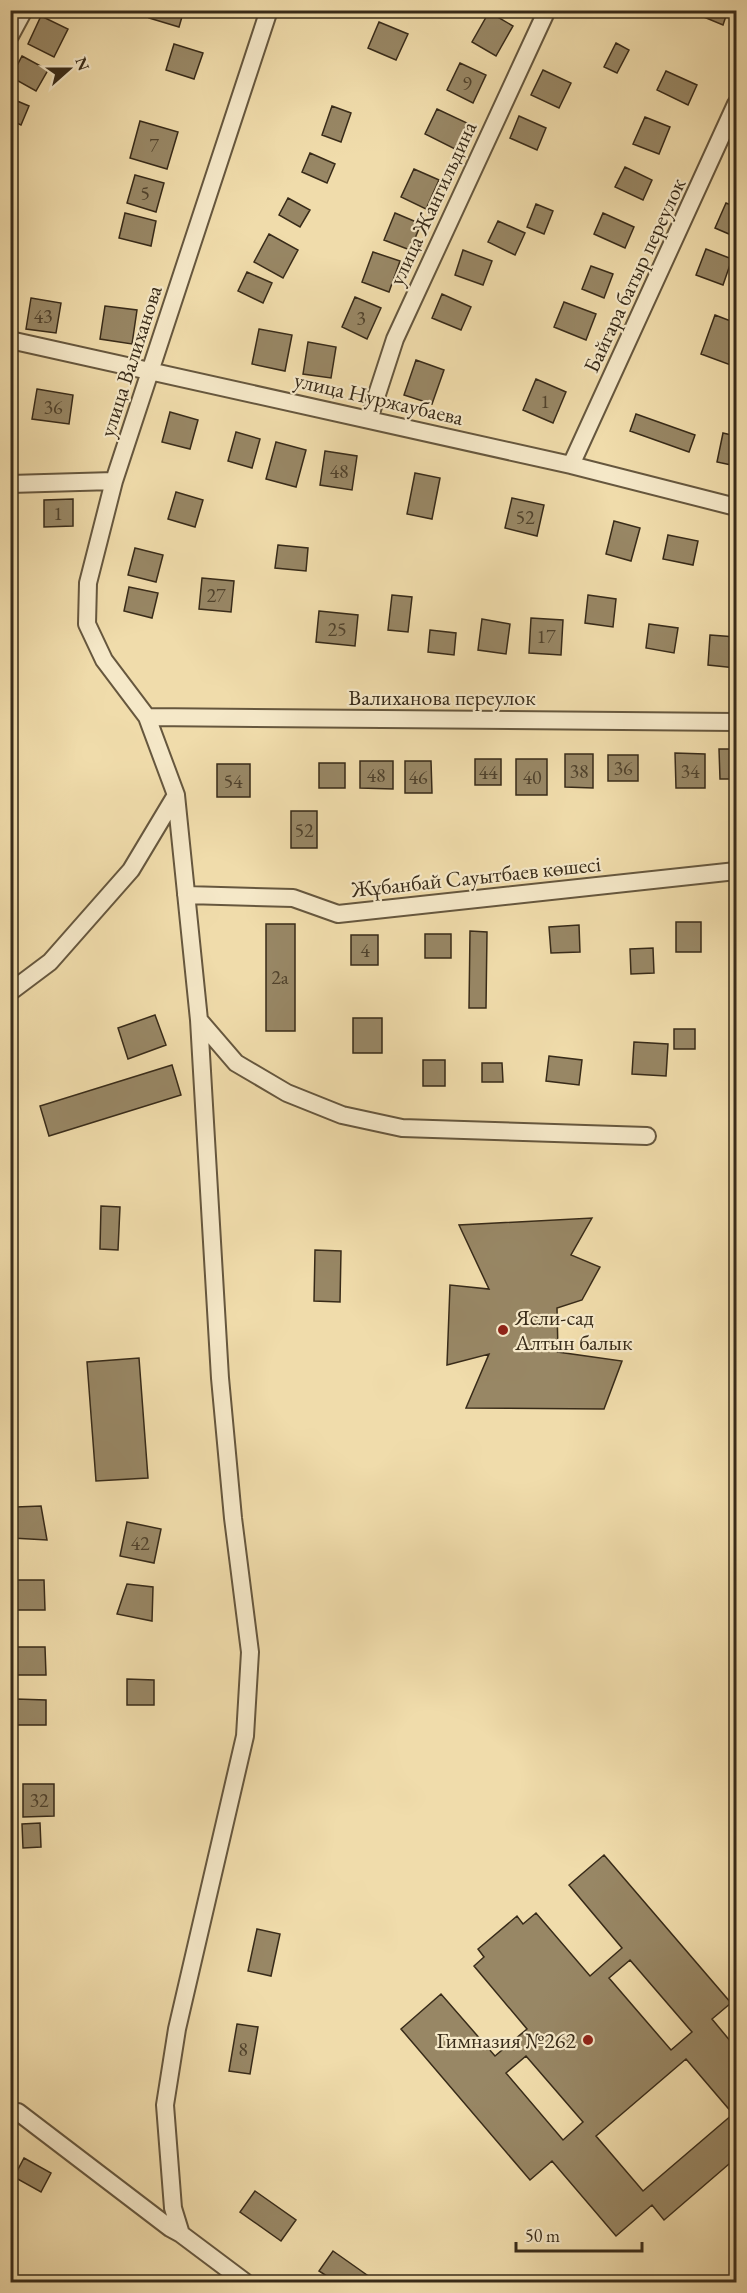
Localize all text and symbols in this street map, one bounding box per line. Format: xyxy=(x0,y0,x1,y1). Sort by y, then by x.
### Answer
north arrow xyxy=(39,39,99,99)
text: N xyxy=(70,54,95,74)
house number: 9 xyxy=(462,70,472,96)
street label: улица Жангильдина xyxy=(382,116,483,290)
house number: 7 xyxy=(149,132,159,158)
street label: Байгара батыр переулок xyxy=(577,173,693,377)
house number: 5 xyxy=(140,180,150,206)
street label: улица Валиханова xyxy=(92,281,169,441)
house number: 43 xyxy=(33,303,53,329)
house number: 3 xyxy=(356,305,366,331)
street label: улица Нуржаубаева xyxy=(291,365,467,432)
house number: 1 xyxy=(540,388,550,414)
house number: 36 xyxy=(43,394,63,420)
house number: 48 xyxy=(329,458,349,484)
house number: 1 xyxy=(53,500,63,526)
house number: 52 xyxy=(515,504,535,530)
house number: 27 xyxy=(206,582,226,608)
house number: 25 xyxy=(327,616,347,642)
house number: 17 xyxy=(536,623,556,649)
street label: Валиханова переулок xyxy=(348,683,536,712)
house number: 36 xyxy=(613,755,633,781)
house number: 38 xyxy=(569,758,589,784)
house number: 34 xyxy=(680,758,700,784)
house number: 44 xyxy=(478,759,498,785)
house number: 48 xyxy=(366,762,386,788)
house number: 46 xyxy=(408,764,428,790)
house number: 40 xyxy=(522,764,542,790)
house number: 54 xyxy=(223,768,243,794)
house number: 52 xyxy=(294,817,314,843)
street label: Жұбанбай Сауытбаев көшесі xyxy=(349,849,602,904)
house number: 4 xyxy=(360,937,370,963)
house number: 2а xyxy=(271,964,289,990)
place label: Ясли-сад Алтын балык xyxy=(514,1303,633,1357)
marker: Ясли-сад Алтын балык xyxy=(496,1323,510,1337)
house number: 42 xyxy=(130,1530,150,1556)
house number: 32 xyxy=(29,1787,49,1813)
place label: Гимназия №262 xyxy=(436,2026,576,2055)
marker: Гимназия №262 xyxy=(581,2033,595,2047)
house number: 8 xyxy=(238,2036,248,2062)
scale bar xyxy=(516,2215,642,2253)
text: 50 m xyxy=(525,2224,560,2247)

